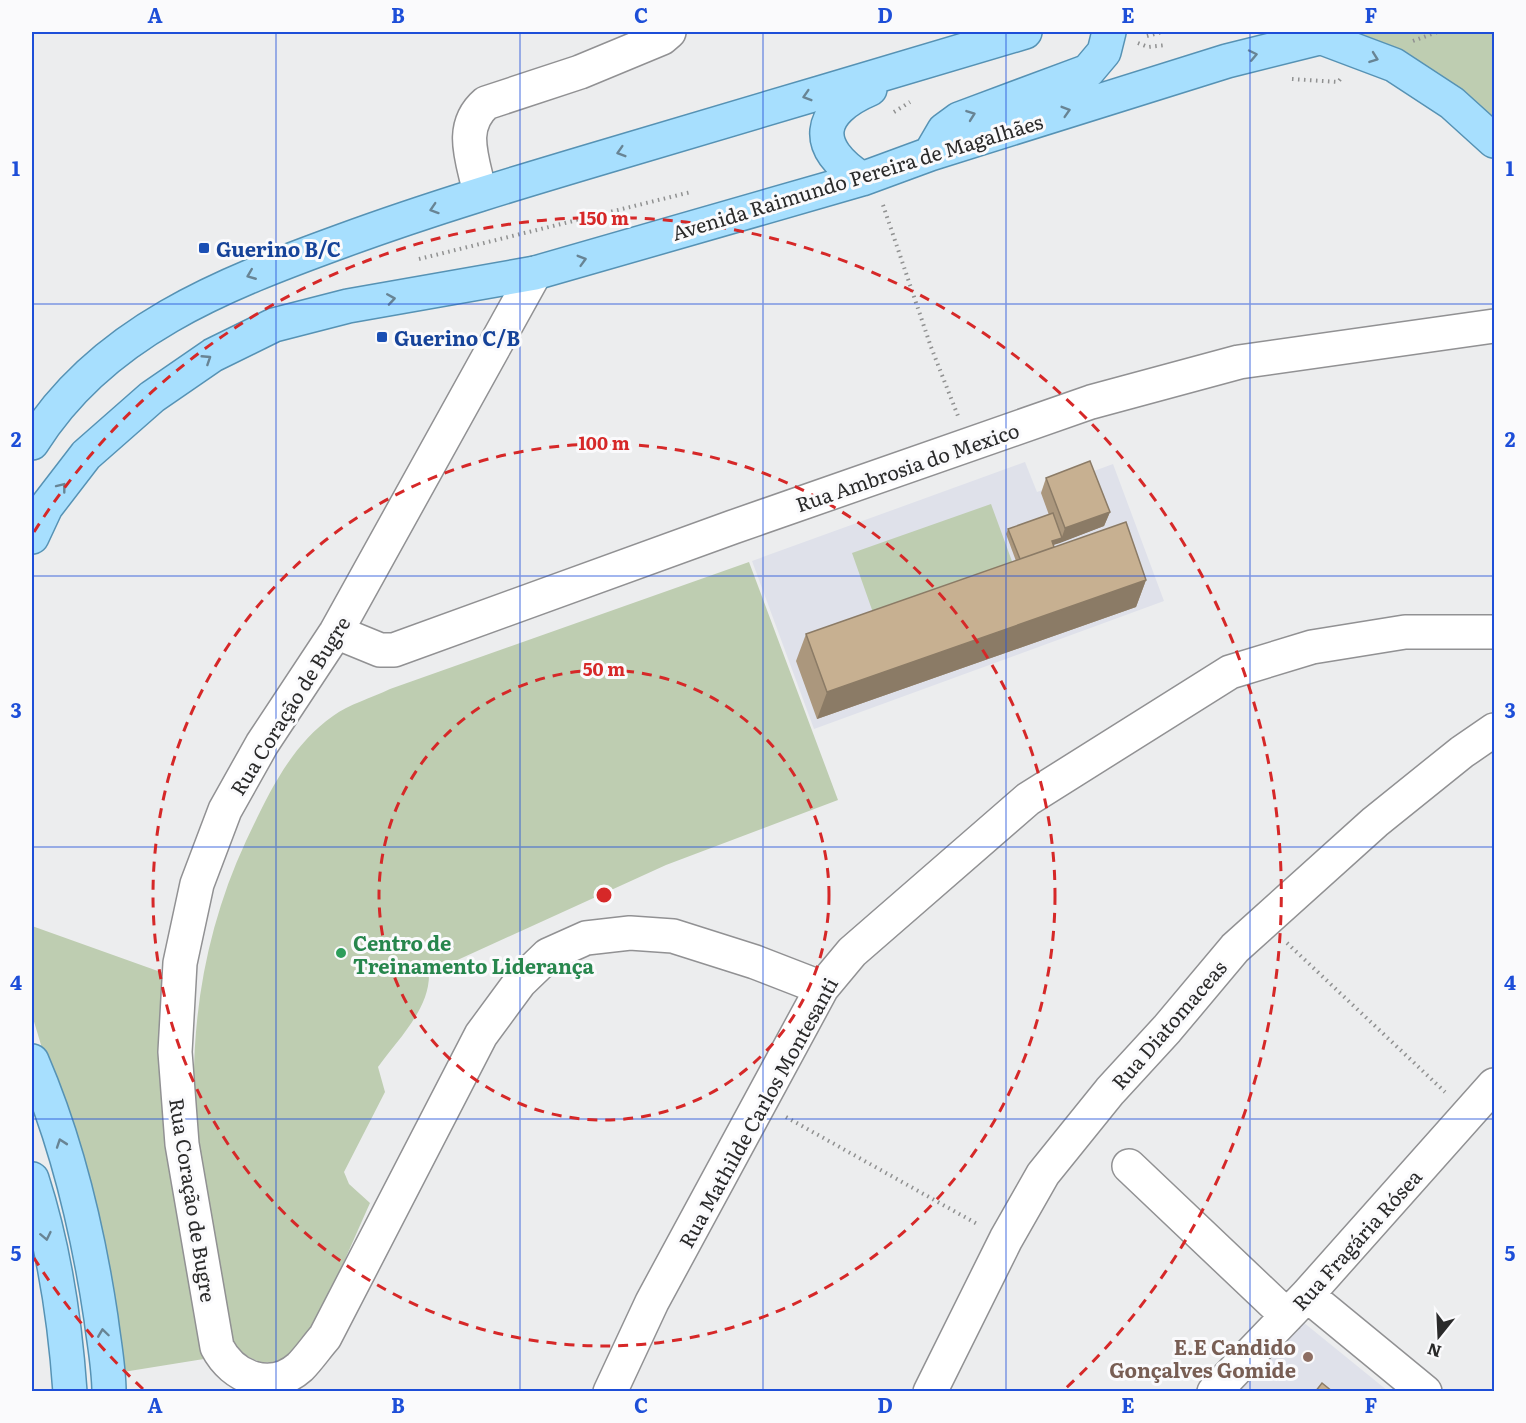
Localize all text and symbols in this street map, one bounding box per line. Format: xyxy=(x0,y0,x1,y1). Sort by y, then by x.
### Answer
text: A xyxy=(147,0,163,29)
text: B xyxy=(391,0,405,29)
text: C xyxy=(634,0,648,29)
text: D xyxy=(877,0,893,29)
text: E xyxy=(1121,0,1135,29)
text: F xyxy=(1365,0,1378,29)
one-way arrow xyxy=(1247,49,1257,62)
one-way arrow xyxy=(1368,51,1378,64)
one-way arrow xyxy=(802,89,813,101)
street label: Avenida Raimundo Pereira de Magalhães xyxy=(668,105,1046,247)
one-way arrow xyxy=(1060,106,1071,118)
one-way arrow xyxy=(965,109,976,122)
one-way arrow xyxy=(616,145,627,157)
text: 1 xyxy=(12,152,20,182)
text: 1 xyxy=(1506,152,1514,182)
one-way arrow xyxy=(429,202,440,215)
text: 150 m xyxy=(579,204,629,231)
place label: Guerino B/C xyxy=(216,233,341,263)
marker: Guerino B/C xyxy=(197,241,211,255)
one-way arrow xyxy=(576,254,586,267)
one-way arrow xyxy=(246,268,257,280)
one-way arrow xyxy=(385,293,395,306)
place label: Guerino C/B xyxy=(394,322,520,352)
marker: Guerino C/B xyxy=(375,330,389,344)
one-way arrow xyxy=(200,355,211,366)
street label: Rua Ambrosia do Mexico xyxy=(791,414,1023,518)
text: 2 xyxy=(11,423,22,453)
text: 2 xyxy=(1505,423,1516,453)
text: 100 m xyxy=(578,429,630,456)
one-way arrow xyxy=(54,483,65,494)
street label: Rua Coração de Bugre xyxy=(222,610,356,800)
text: 50 m xyxy=(583,655,625,682)
text: 3 xyxy=(10,694,22,724)
text: 3 xyxy=(1504,694,1516,724)
centre of rings xyxy=(594,885,614,905)
place label: Centro de Treinamento Liderança xyxy=(353,927,595,980)
marker: Centro de Treinamento Liderança xyxy=(334,946,348,960)
street label: Rua Diatomaceas xyxy=(1103,953,1233,1095)
text: 4 xyxy=(10,966,22,996)
text: 4 xyxy=(1504,966,1516,996)
street label: Rua Mathilde Carlos Montesanti xyxy=(670,971,844,1253)
street label: Rua Coração de Bugre xyxy=(163,1096,225,1304)
one-way arrow xyxy=(56,1138,69,1149)
street label: Rua Fragária Rósea xyxy=(1284,1161,1428,1316)
one-way arrow xyxy=(39,1230,52,1240)
text: 5 xyxy=(11,1237,22,1267)
text: 5 xyxy=(1505,1237,1516,1267)
north arrow xyxy=(1409,1306,1469,1366)
one-way arrow xyxy=(98,1329,110,1338)
place label: E.E Candido Gonçalves Gomide xyxy=(1109,1331,1296,1384)
text: N xyxy=(1424,1338,1444,1365)
marker: E.E Candido Gonçalves Gomide xyxy=(1301,1350,1315,1364)
text: A xyxy=(147,1389,163,1419)
text: B xyxy=(391,1389,405,1419)
text: C xyxy=(634,1389,648,1419)
text: D xyxy=(877,1389,893,1419)
text: E xyxy=(1121,1389,1135,1419)
text: F xyxy=(1365,1389,1378,1419)

